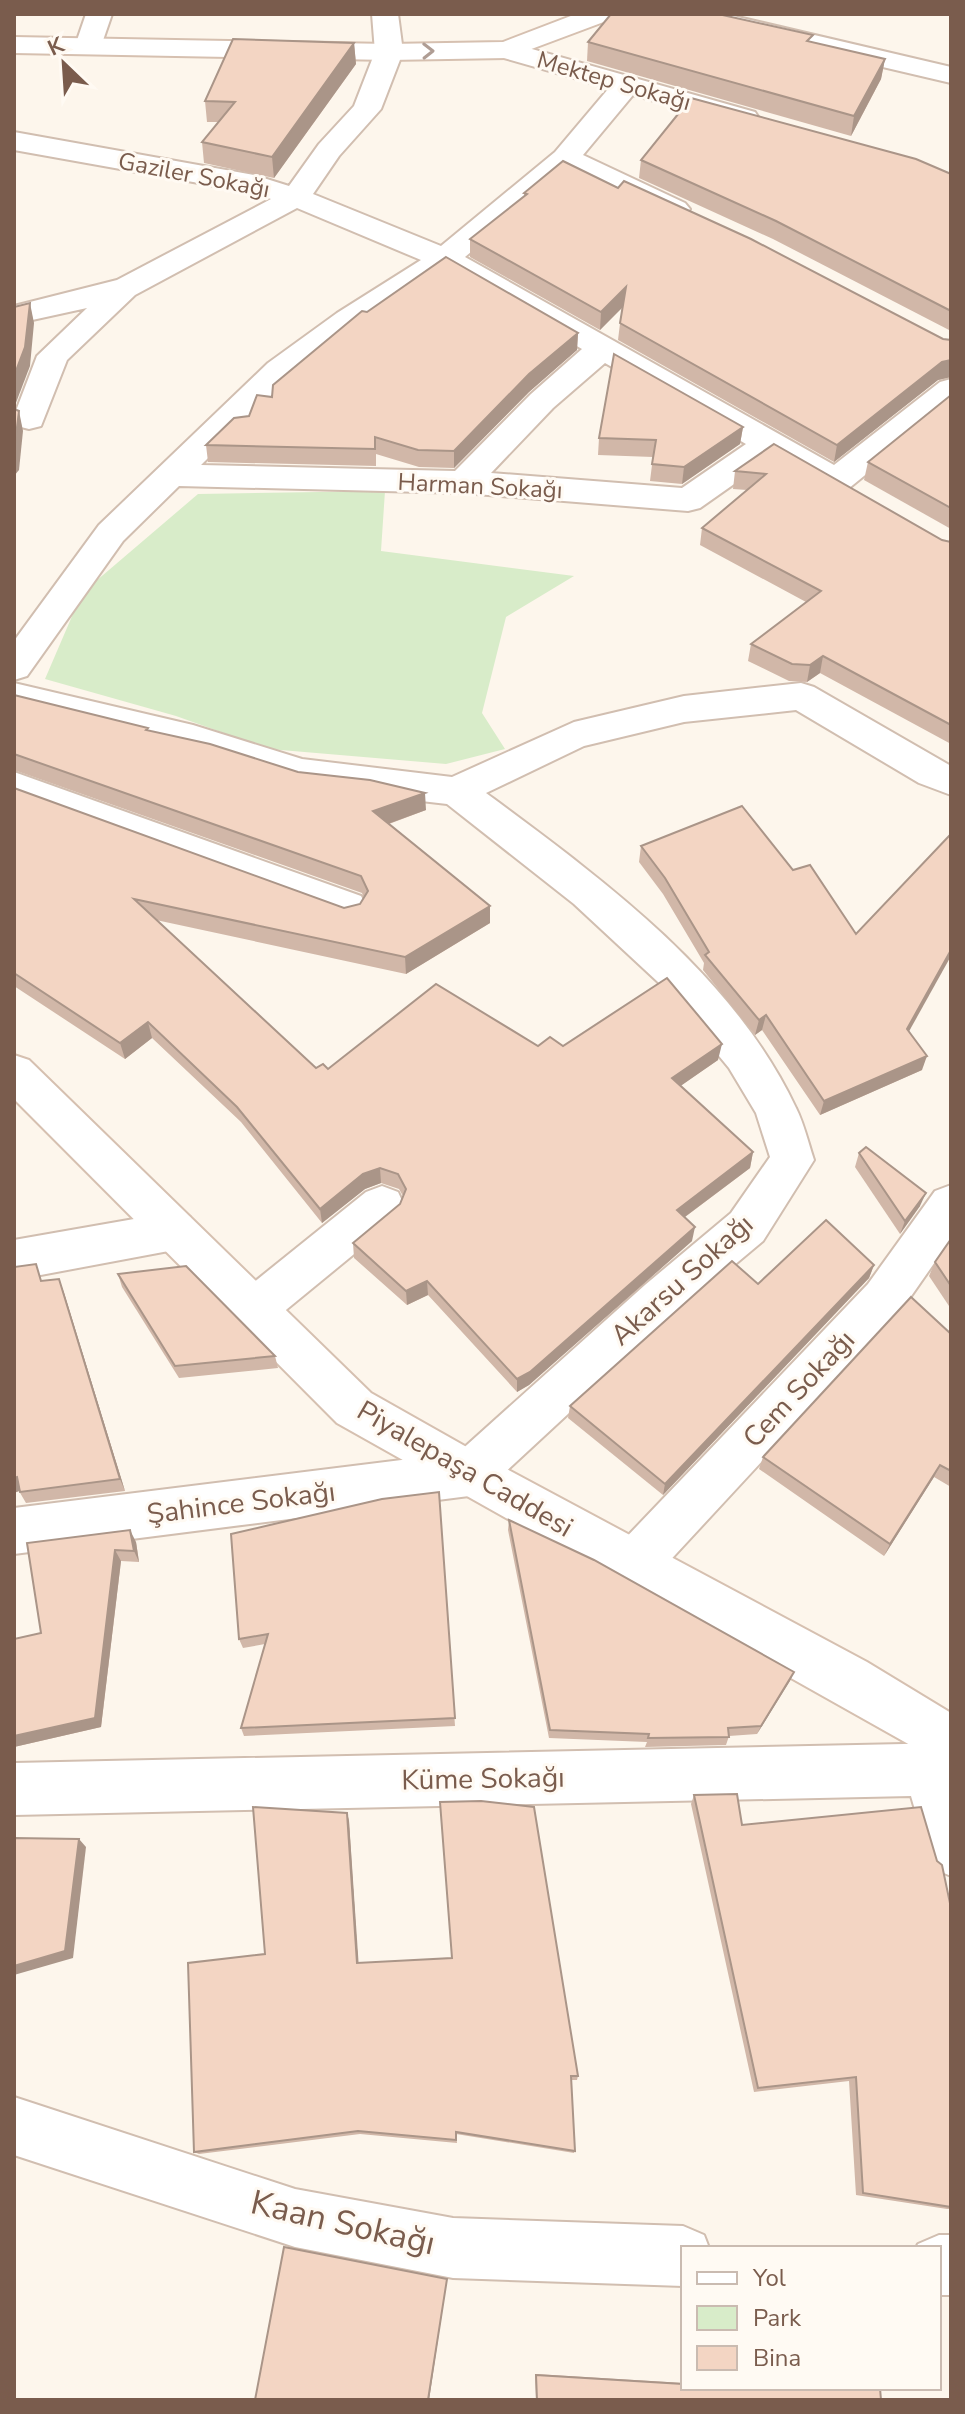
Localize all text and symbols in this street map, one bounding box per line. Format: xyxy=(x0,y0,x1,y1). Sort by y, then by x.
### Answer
north arrow xyxy=(24,24,104,104)
text: K xyxy=(43,30,70,63)
one-way arrow xyxy=(422,43,435,60)
street label: Mektep Sokağı xyxy=(533,44,695,118)
street label: Gaziler Sokağı xyxy=(116,145,272,205)
street label: Harman Sokağı xyxy=(397,466,563,506)
street label: Akarsu Sokağı xyxy=(602,1206,762,1354)
street label: Cem Sokağı xyxy=(735,1322,863,1456)
street label: Piyalepaşa Caddesi xyxy=(350,1392,580,1546)
street label: Şahince Sokağı xyxy=(145,1473,337,1533)
street label: Küme Sokağı xyxy=(401,1759,565,1799)
street label: Kaan Sokağı xyxy=(246,2179,440,2267)
legend xyxy=(681,2246,941,2390)
text: Yol xyxy=(752,2262,786,2294)
text: Park xyxy=(753,2302,802,2334)
text: Bina xyxy=(753,2342,801,2374)

